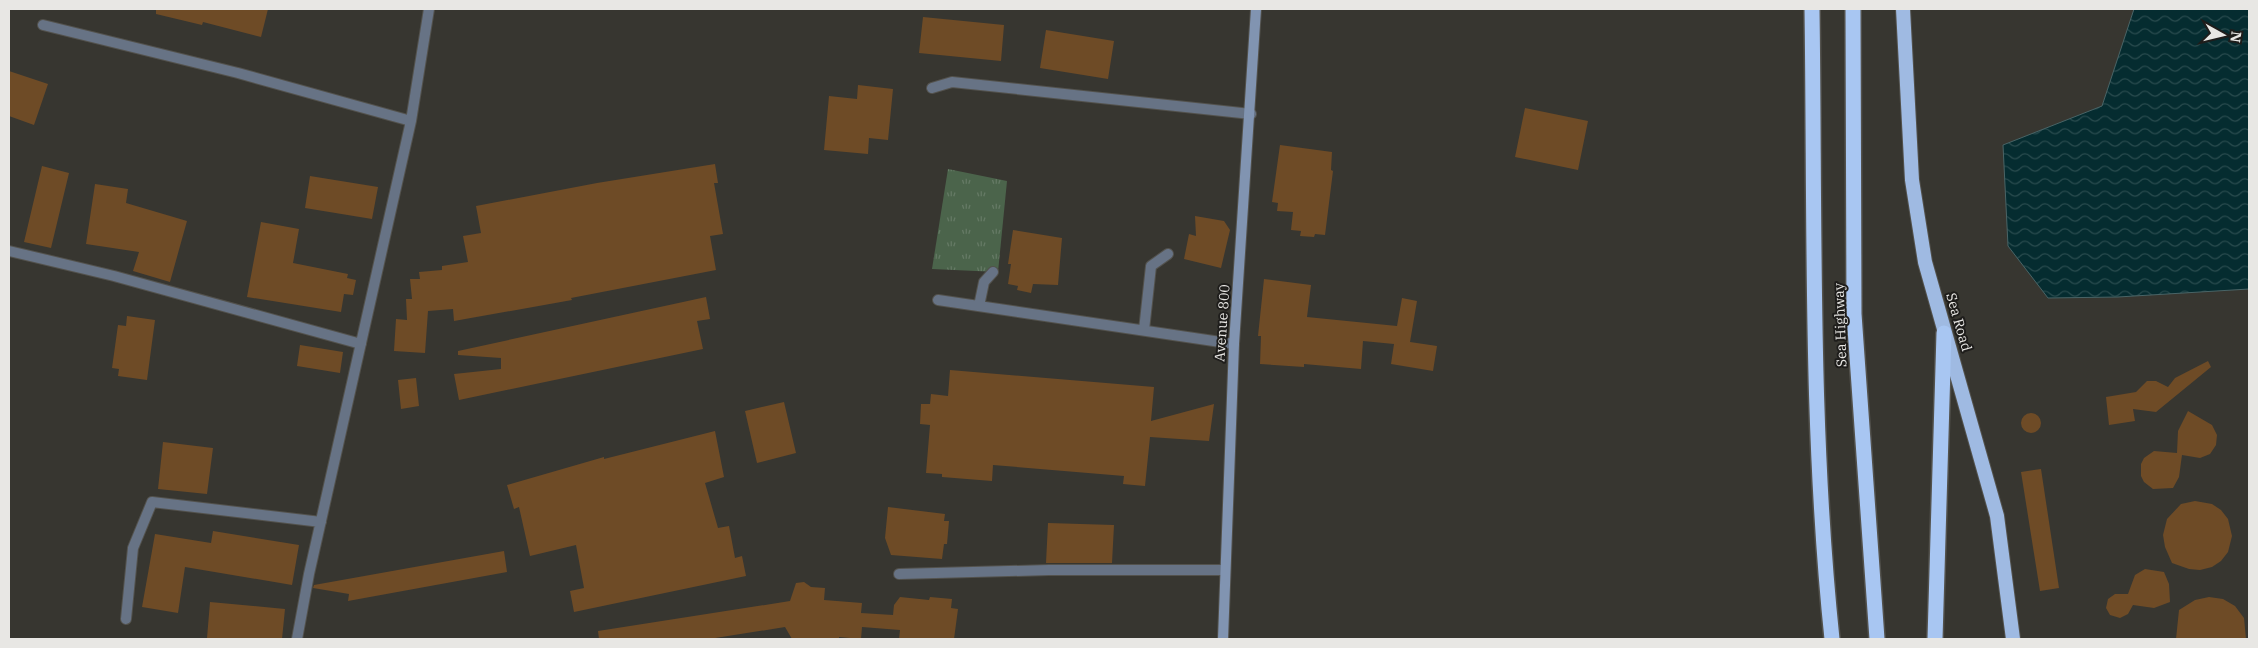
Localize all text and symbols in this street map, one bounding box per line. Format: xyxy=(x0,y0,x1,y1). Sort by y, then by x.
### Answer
north arrow xyxy=(2198,10,2248,60)
text: N xyxy=(2226,30,2246,44)
street label: Sea Highway xyxy=(1830,282,1850,367)
street label: Avenue 800 xyxy=(1210,284,1234,362)
street label: Sea Road xyxy=(1942,291,1976,354)

